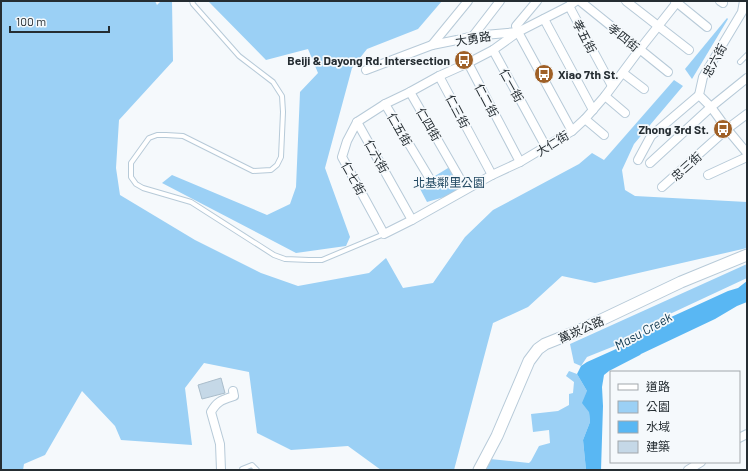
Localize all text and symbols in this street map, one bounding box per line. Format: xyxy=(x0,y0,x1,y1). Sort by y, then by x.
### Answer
scale bar xyxy=(10,8,109,34)
text: 100 m xyxy=(16,14,46,28)
street label: 孝五街 xyxy=(570,17,600,55)
street label: 孝四街 xyxy=(606,20,642,54)
street label: 大勇路 xyxy=(454,28,492,48)
street label: 忠六街 xyxy=(699,41,729,79)
bus stop icon: Beiji & Dayong Rd. Intersection xyxy=(453,49,475,71)
place label: Beiji & Dayong Rd. Intersection xyxy=(287,53,450,67)
bus stop icon: Xiao 7th St. xyxy=(533,63,555,85)
street label: 仁一街 xyxy=(497,66,527,104)
place label: Xiao 7th St. xyxy=(558,67,618,81)
street label: 仁二街 xyxy=(472,81,502,119)
street label: 仁三街 xyxy=(443,92,473,130)
street label: 仁四街 xyxy=(414,105,444,143)
street label: 仁五街 xyxy=(385,110,415,148)
bus stop icon: Zhong 3rd St. xyxy=(712,118,734,140)
place label: Zhong 3rd St. xyxy=(638,122,709,136)
street label: 大仁街 xyxy=(533,128,571,158)
street label: 仁六街 xyxy=(362,137,392,175)
street label: 忠三街 xyxy=(668,149,704,183)
street label: 仁七街 xyxy=(339,159,369,197)
park label: 北基鄰里公園 xyxy=(413,175,485,189)
water label: Masu Creek xyxy=(611,308,675,353)
street label: 萬崁公路 xyxy=(556,313,606,345)
legend xyxy=(610,371,740,463)
text: 道路 xyxy=(646,379,670,393)
text: 公園 xyxy=(646,399,670,413)
text: 水域 xyxy=(646,419,670,433)
text: 建築 xyxy=(646,439,670,453)

